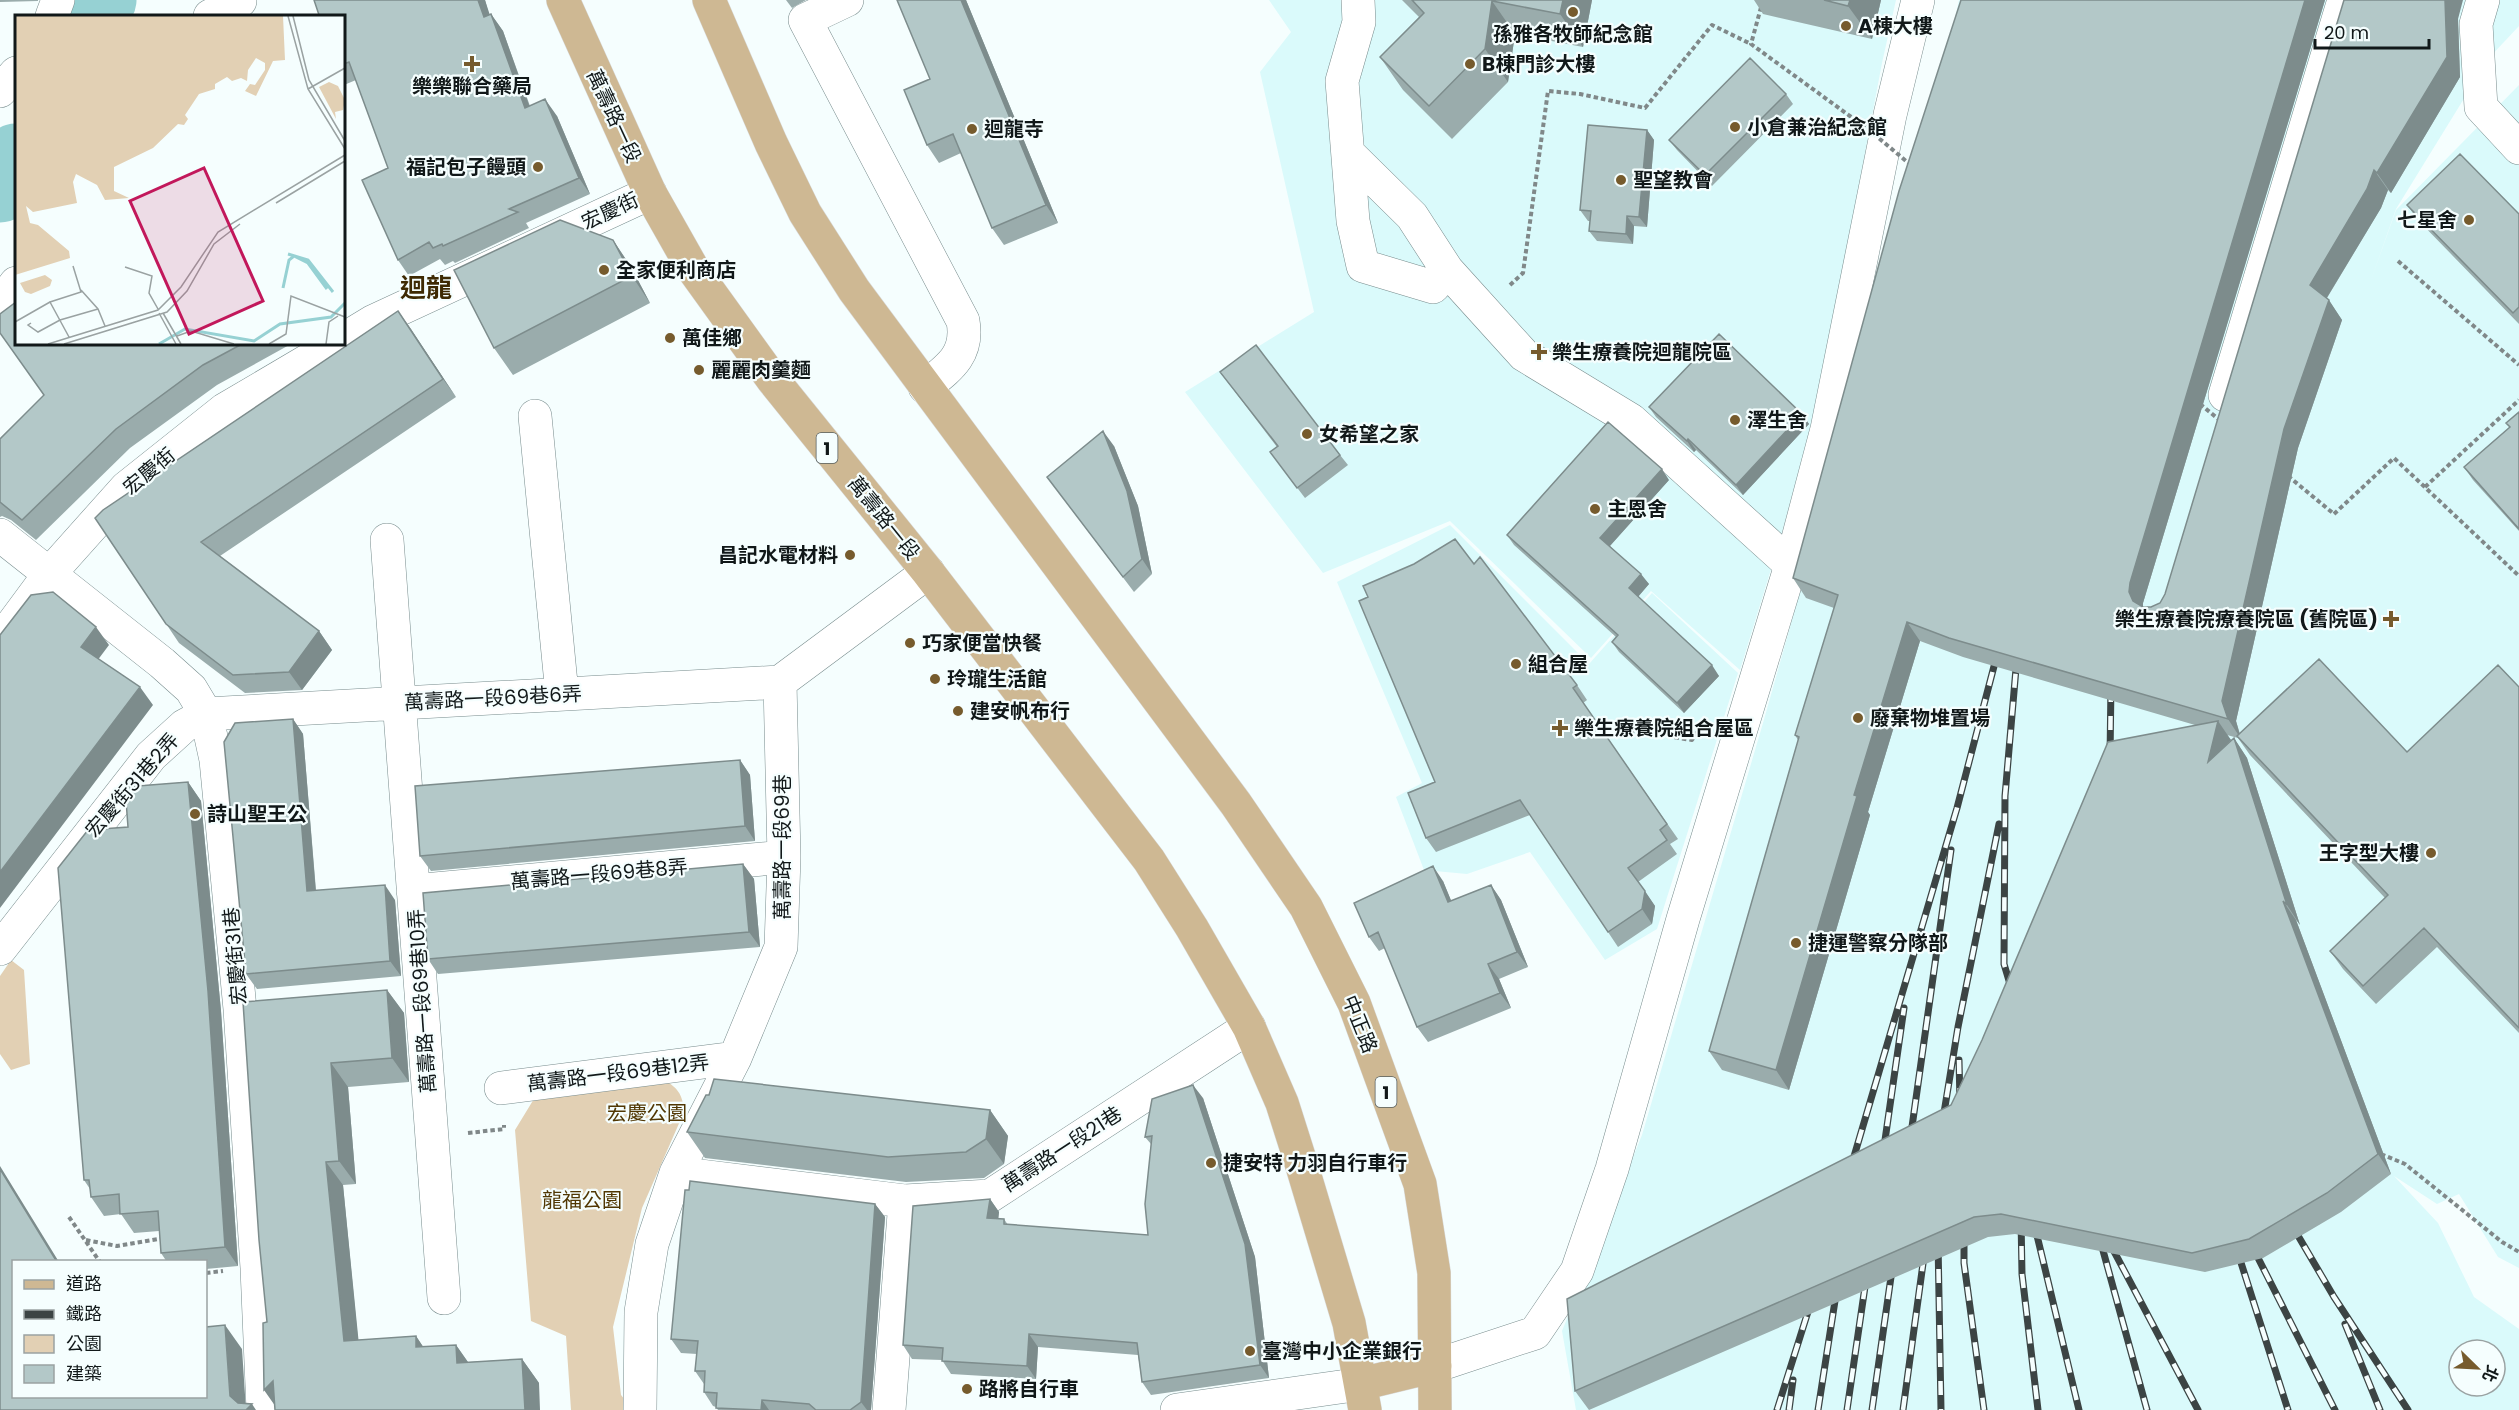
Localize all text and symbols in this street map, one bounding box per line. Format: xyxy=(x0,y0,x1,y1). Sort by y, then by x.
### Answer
marker: 孫雅各牧師紀念館 xyxy=(1566,5,1580,19)
place label: A棟大樓 xyxy=(1858,12,1933,40)
scale bar xyxy=(2315,12,2429,50)
inset map xyxy=(15,15,345,345)
marker: A棟大樓 xyxy=(1839,19,1853,33)
place label: 孫雅各牧師紀念館 xyxy=(1493,20,1653,48)
text: 20 m xyxy=(2324,20,2369,45)
place label: B棟門診大樓 xyxy=(1482,50,1595,78)
marker: 樂樂聯合藥局 xyxy=(465,57,479,71)
marker: B棟門診大樓 xyxy=(1463,57,1477,71)
street label: 萬壽路一段 xyxy=(580,65,648,167)
place label: 樂樂聯合藥局 xyxy=(412,72,532,100)
place label: 小倉兼治紀念館 xyxy=(1747,113,1887,141)
place label: 迴龍寺 xyxy=(984,115,1044,143)
marker: 小倉兼治紀念館 xyxy=(1728,120,1742,134)
marker: 迴龍寺 xyxy=(965,122,979,136)
place label: 福記包子饅頭 xyxy=(406,153,526,181)
marker: 福記包子饅頭 xyxy=(531,160,545,174)
place label: 聖望教會 xyxy=(1633,166,1713,194)
marker: 聖望教會 xyxy=(1614,173,1628,187)
street label: 宏慶街 xyxy=(577,186,643,236)
place label: 七星舍 xyxy=(2397,206,2457,234)
marker: 七星舍 xyxy=(2462,213,2476,227)
place label: 全家便利商店 xyxy=(616,256,736,284)
marker: 全家便利商店 xyxy=(597,263,611,277)
district label: 迴龍 xyxy=(400,270,452,306)
place label: 萬佳鄉 xyxy=(682,324,742,352)
marker: 萬佳鄉 xyxy=(663,331,677,345)
place label: 樂生療養院迴龍院區 xyxy=(1552,338,1732,366)
marker: 樂生療養院迴龍院區 xyxy=(1530,343,1548,361)
place label: 麗麗肉羹麵 xyxy=(711,356,811,384)
marker: 麗麗肉羹麵 xyxy=(692,363,706,377)
place label: 澤生舍 xyxy=(1747,406,1807,434)
marker: 澤生舍 xyxy=(1728,413,1742,427)
place label: 女希望之家 xyxy=(1319,420,1419,448)
marker: 女希望之家 xyxy=(1300,427,1314,441)
road number: 1 xyxy=(816,433,838,463)
street label: 宏慶街 xyxy=(117,441,181,501)
street label: 萬壽路一段 xyxy=(842,470,926,566)
place label: 主恩舍 xyxy=(1607,495,1667,523)
marker: 主恩舍 xyxy=(1588,502,1602,516)
place label: 昌記水電材料 xyxy=(718,541,838,569)
marker: 昌記水電材料 xyxy=(843,548,857,562)
place label: 樂生療養院療養院區 (舊院區) xyxy=(2115,605,2378,633)
marker: 樂生療養院療養院區 (舊院區) xyxy=(2382,610,2400,628)
place label: 巧家便當快餐 xyxy=(922,629,1042,657)
marker: 巧家便當快餐 xyxy=(903,636,917,650)
place label: 組合屋 xyxy=(1528,650,1588,678)
marker: 組合屋 xyxy=(1509,657,1523,671)
place label: 玲瓏生活館 xyxy=(947,665,1047,693)
marker: 玲瓏生活館 xyxy=(928,672,942,686)
street label: 萬壽路一段69巷6弄 xyxy=(403,679,583,717)
place label: 建安帆布行 xyxy=(970,697,1070,725)
marker: 建安帆布行 xyxy=(951,704,965,718)
place label: 廢棄物堆置場 xyxy=(1870,704,1990,732)
marker: 廢棄物堆置場 xyxy=(1851,711,1865,725)
place label: 樂生療養院組合屋區 xyxy=(1574,714,1754,742)
marker: 樂生療養院組合屋區 xyxy=(1551,719,1569,737)
street label: 宏慶街31巷2弄 xyxy=(79,727,185,843)
street label: 萬壽路一段69巷 xyxy=(768,774,796,920)
place label: 詩山聖王公 xyxy=(207,800,307,828)
marker: 詩山聖王公 xyxy=(188,807,202,821)
place label: 王字型大樓 xyxy=(2319,839,2419,867)
marker: 王字型大樓 xyxy=(2424,846,2438,860)
street label: 萬壽路一段69巷8弄 xyxy=(509,852,689,896)
street label: 宏慶街31巷 xyxy=(217,906,253,1006)
street label: 萬壽路一段69巷10弄 xyxy=(402,908,442,1094)
place label: 捷運警察分隊部 xyxy=(1808,929,1948,957)
marker: 捷運警察分隊部 xyxy=(1789,936,1803,950)
street label: 中正路 xyxy=(1336,991,1384,1057)
street label: 萬壽路一段69巷12弄 xyxy=(525,1048,711,1098)
road number: 1 xyxy=(1376,1077,1396,1107)
park label: 宏慶公園 xyxy=(607,1099,687,1127)
street label: 萬壽路一段21巷 xyxy=(997,1100,1127,1198)
place label: 捷安特 力羽自行車行 xyxy=(1223,1149,1407,1177)
marker: 捷安特 力羽自行車行 xyxy=(1204,1156,1218,1170)
park label: 龍福公園 xyxy=(542,1186,622,1214)
legend xyxy=(12,1260,207,1398)
text: 道路 xyxy=(66,1271,102,1296)
text: 鐵路 xyxy=(66,1301,102,1326)
text: 公園 xyxy=(66,1331,102,1356)
place label: 臺灣中小企業銀行 xyxy=(1262,1337,1422,1365)
north arrow xyxy=(2447,1338,2507,1398)
marker: 臺灣中小企業銀行 xyxy=(1243,1344,1257,1358)
text: 建築 xyxy=(66,1361,102,1386)
text: 北 xyxy=(2476,1362,2504,1386)
place label: 路將自行車 xyxy=(979,1375,1079,1403)
marker: 路將自行車 xyxy=(960,1382,974,1396)

